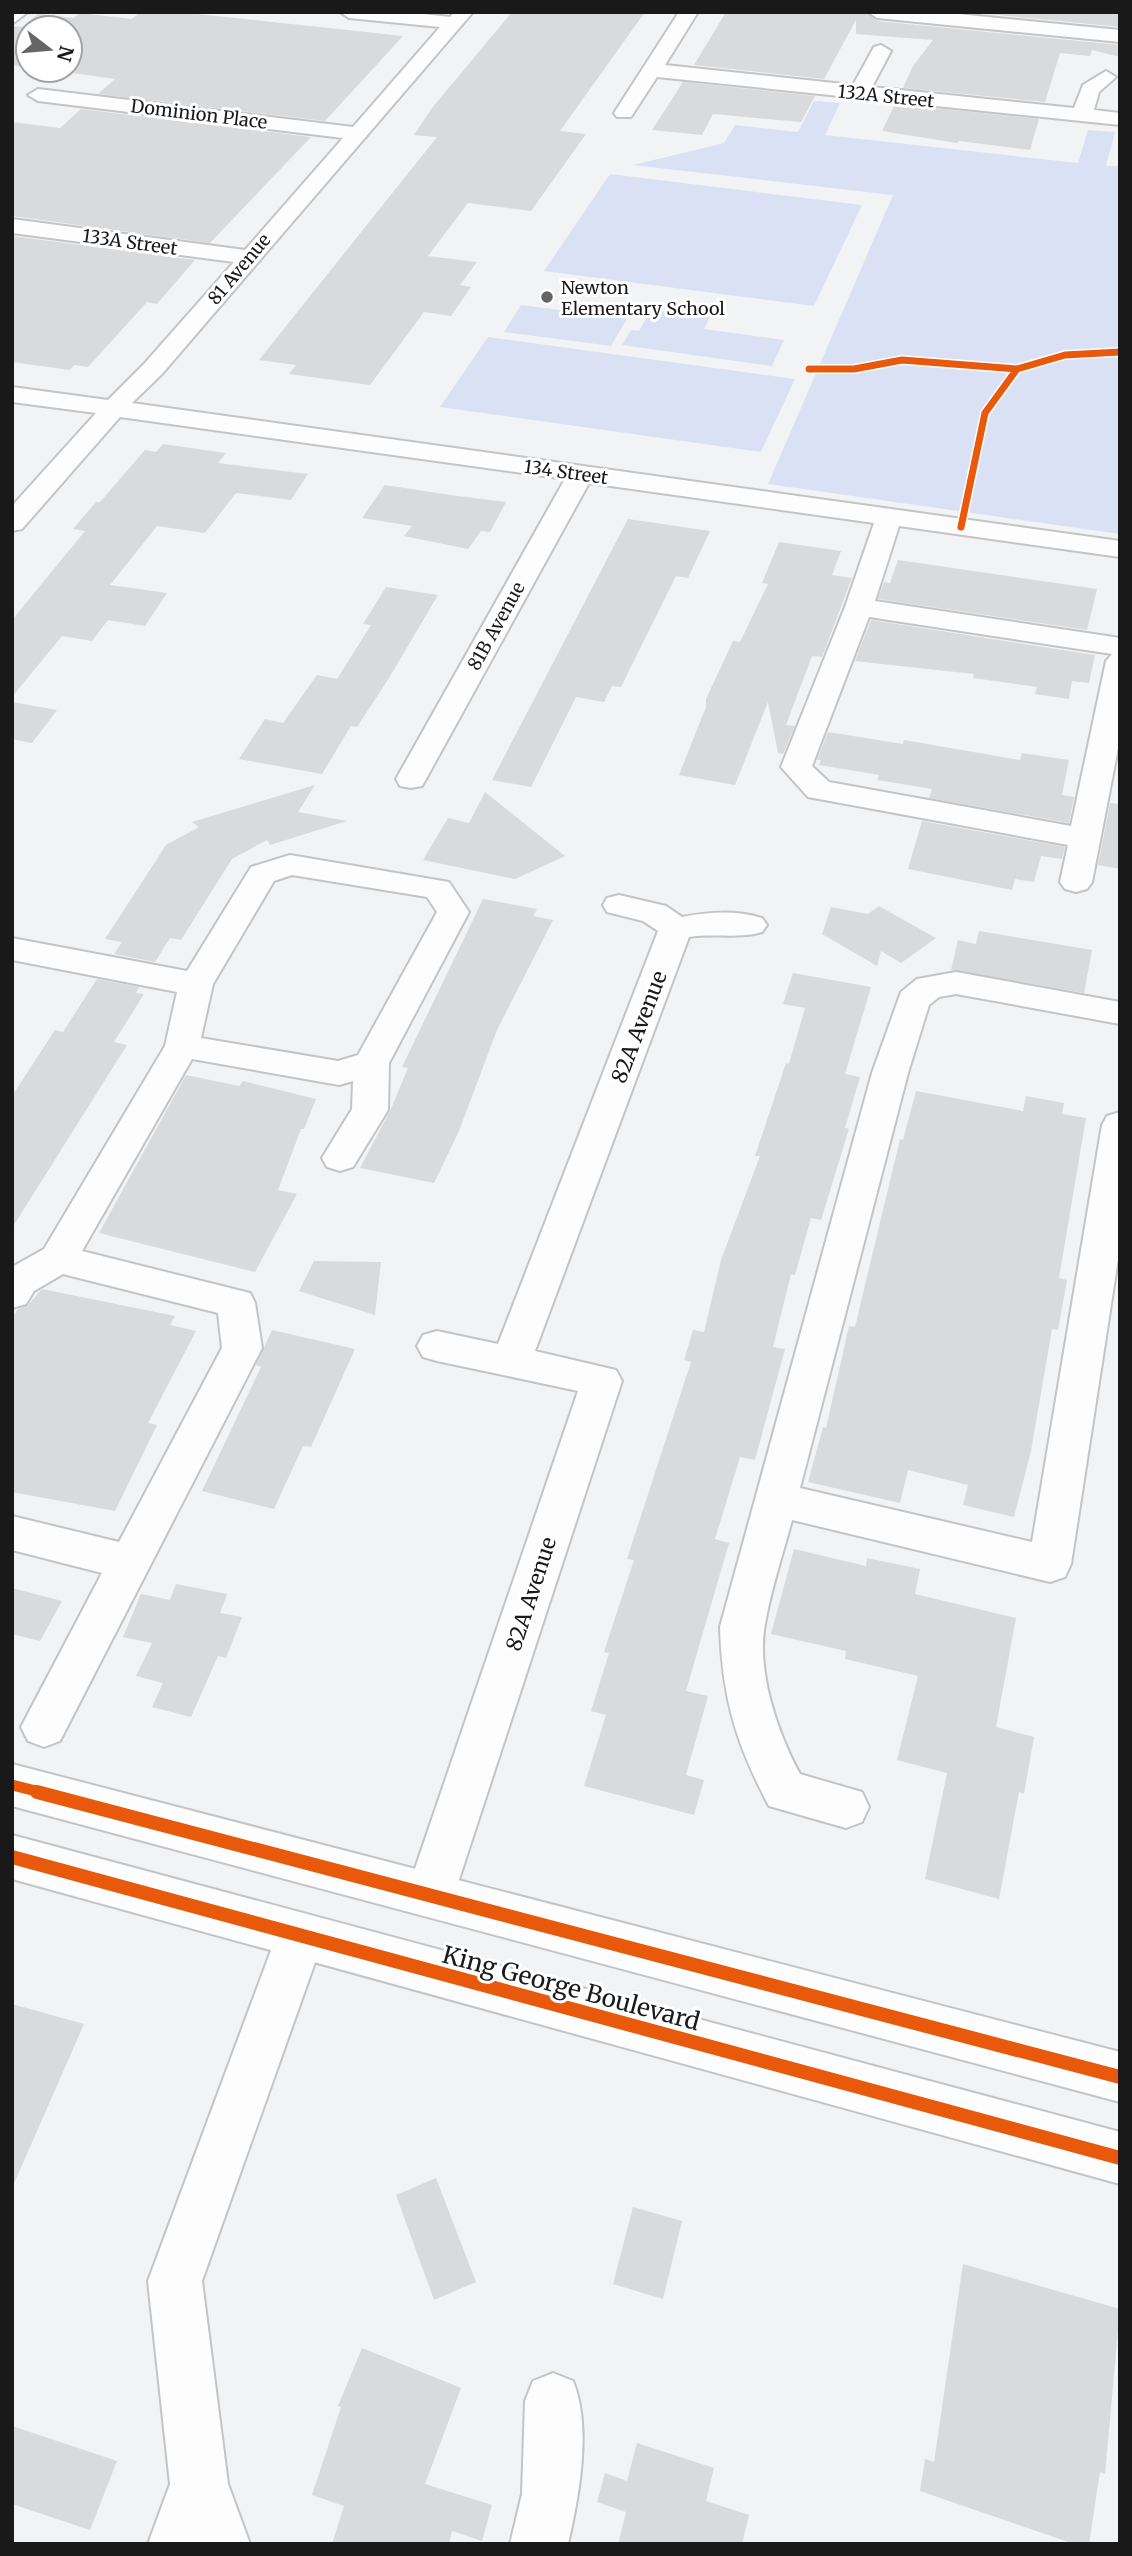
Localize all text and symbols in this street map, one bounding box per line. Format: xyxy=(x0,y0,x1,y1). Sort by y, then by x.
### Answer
north arrow xyxy=(14,14,84,84)
text: N xyxy=(52,43,79,64)
street label: 132A Street xyxy=(837,80,935,112)
street label: Dominion Place xyxy=(129,94,269,134)
street label: 133A Street xyxy=(81,224,179,260)
street label: 81 Avenue xyxy=(203,229,275,309)
place label: Newton Elementary School xyxy=(561,276,725,320)
marker: Newton Elementary School xyxy=(539,289,555,305)
street label: 134 Street xyxy=(523,455,609,489)
street label: 81B Avenue xyxy=(462,578,530,674)
street label: 82A Avenue xyxy=(605,967,673,1087)
street label: 82A Avenue xyxy=(500,1534,562,1654)
street label: King George Boulevard xyxy=(439,1939,703,2037)

